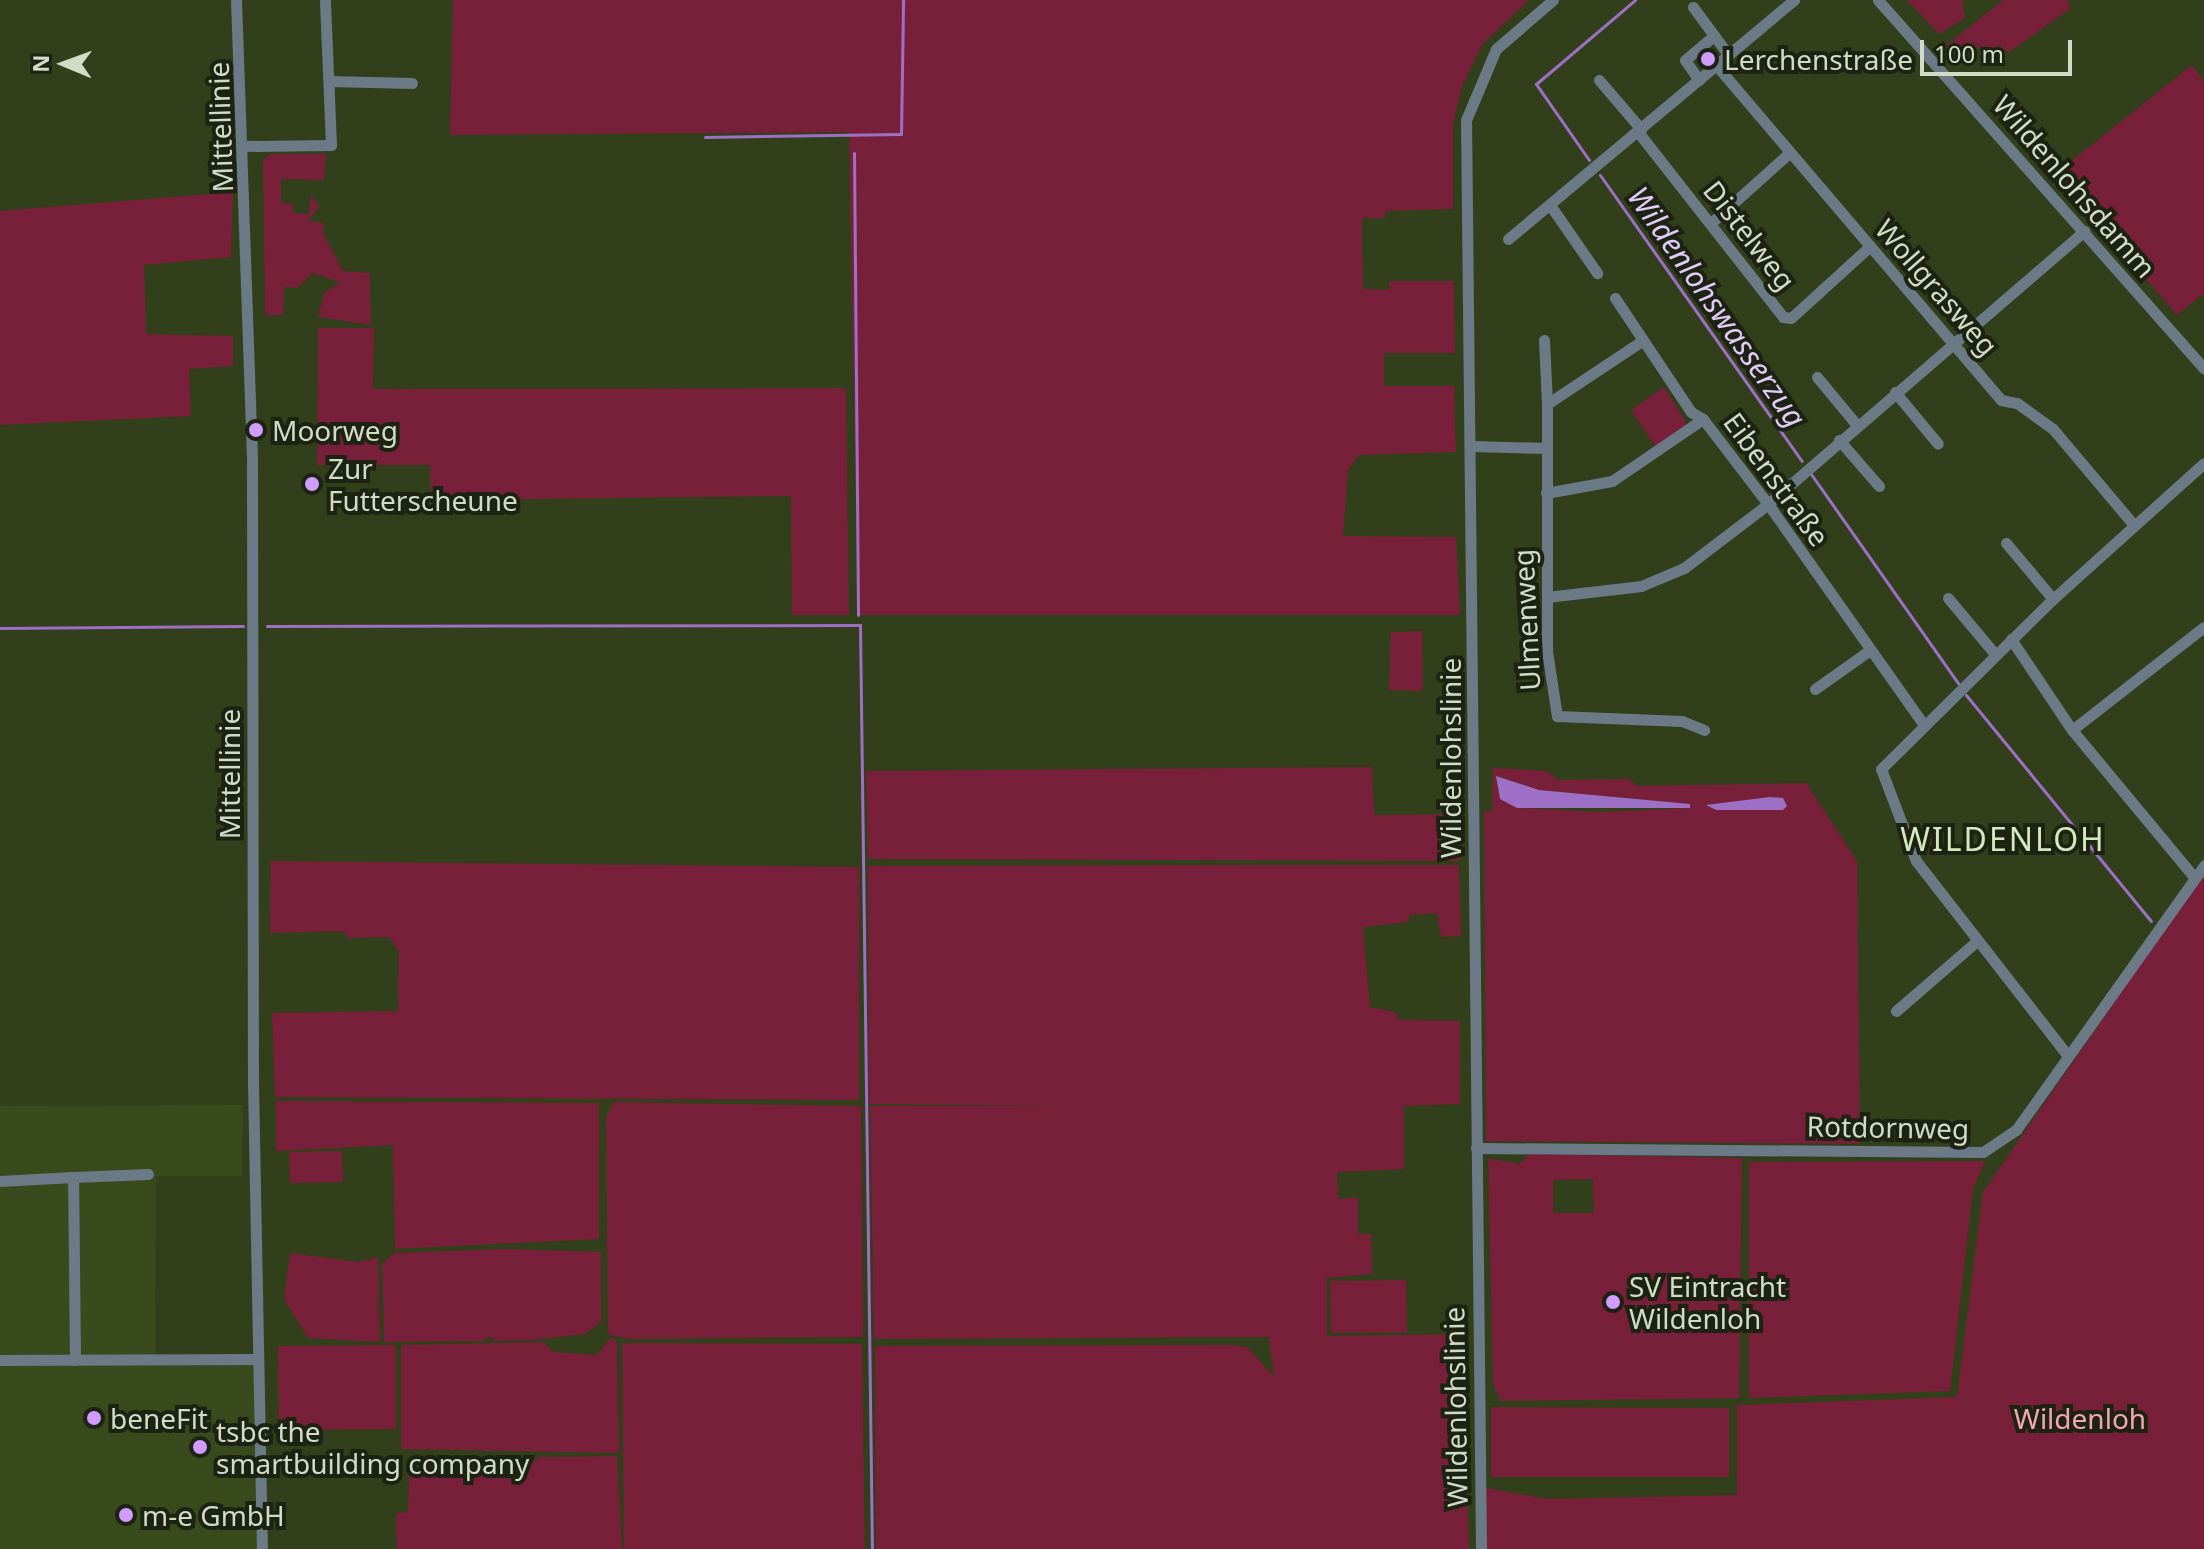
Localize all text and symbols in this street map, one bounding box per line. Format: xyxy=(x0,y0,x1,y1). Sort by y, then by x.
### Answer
north arrow xyxy=(24,24,104,104)
scale bar xyxy=(1924,24,2076,74)
text: 100 m xyxy=(1934,37,2004,70)
place label: Lerchenstraße xyxy=(1724,42,1913,76)
marker: Lerchenstraße xyxy=(1699,50,1717,68)
text: N xyxy=(25,54,55,73)
street label: Mittellinie xyxy=(201,61,239,193)
street label: Wildenlohsdamm xyxy=(1987,88,2163,284)
street label: Distelweg xyxy=(1697,174,1803,296)
water label: Wildenlohswasserzug xyxy=(1620,180,1814,434)
street label: Wollgrasweg xyxy=(1869,212,2005,362)
street label: Eibenstraße xyxy=(1717,406,1837,552)
place label: Moorweg xyxy=(272,413,398,447)
marker: Moorweg xyxy=(247,421,265,439)
place label: Zur Futterscheune xyxy=(328,451,518,517)
marker: Zur Futterscheune xyxy=(303,475,321,493)
street label: Ulmenweg xyxy=(1506,548,1546,692)
street label: Wildenlohslinie xyxy=(1433,658,1467,858)
street label: Mittellinie xyxy=(212,709,246,839)
district label: WILDENLOH xyxy=(1900,820,2106,858)
street label: Rotdornweg xyxy=(1806,1109,1970,1145)
place label: SV Eintracht Wildenloh xyxy=(1629,1269,1786,1335)
marker: SV Eintracht Wildenloh xyxy=(1604,1293,1622,1311)
street label: Wildenlohslinie xyxy=(1436,1306,1474,1508)
place label: beneFit xyxy=(110,1401,208,1435)
park label: Wildenloh xyxy=(2014,1401,2146,1435)
marker: beneFit xyxy=(85,1409,103,1427)
place label: tsbc the smartbuilding company xyxy=(216,1414,529,1480)
marker: tsbc the smartbuilding company xyxy=(191,1438,209,1456)
place label: m-e GmbH xyxy=(142,1498,285,1532)
marker: m-e GmbH xyxy=(117,1506,135,1524)

